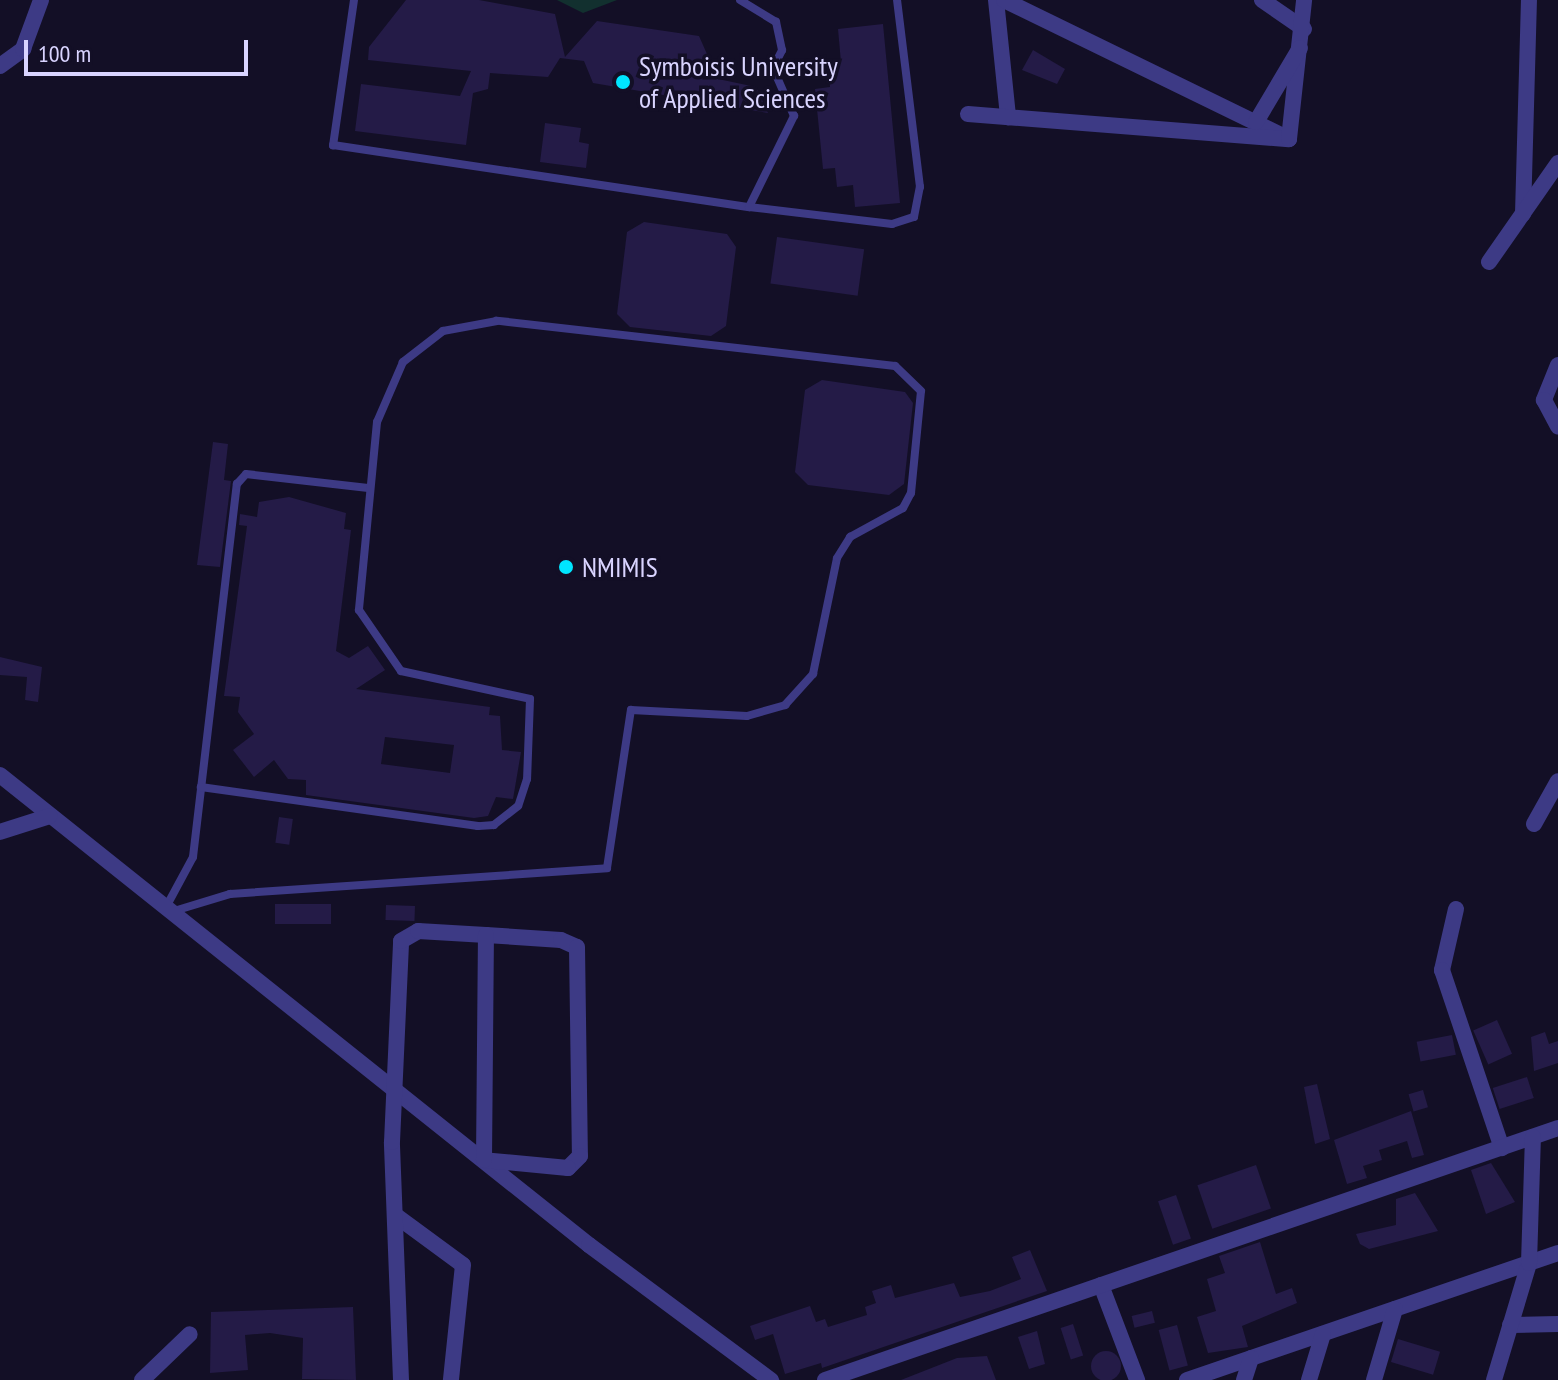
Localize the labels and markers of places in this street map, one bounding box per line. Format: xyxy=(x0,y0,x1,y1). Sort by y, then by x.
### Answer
place label: Symboisis University of Applied Sciences xyxy=(639,49,838,115)
marker: Symboisis University of Applied Sciences xyxy=(614,73,632,91)
place label: NMIMIS xyxy=(582,550,658,584)
marker: NMIMIS xyxy=(557,558,575,576)

